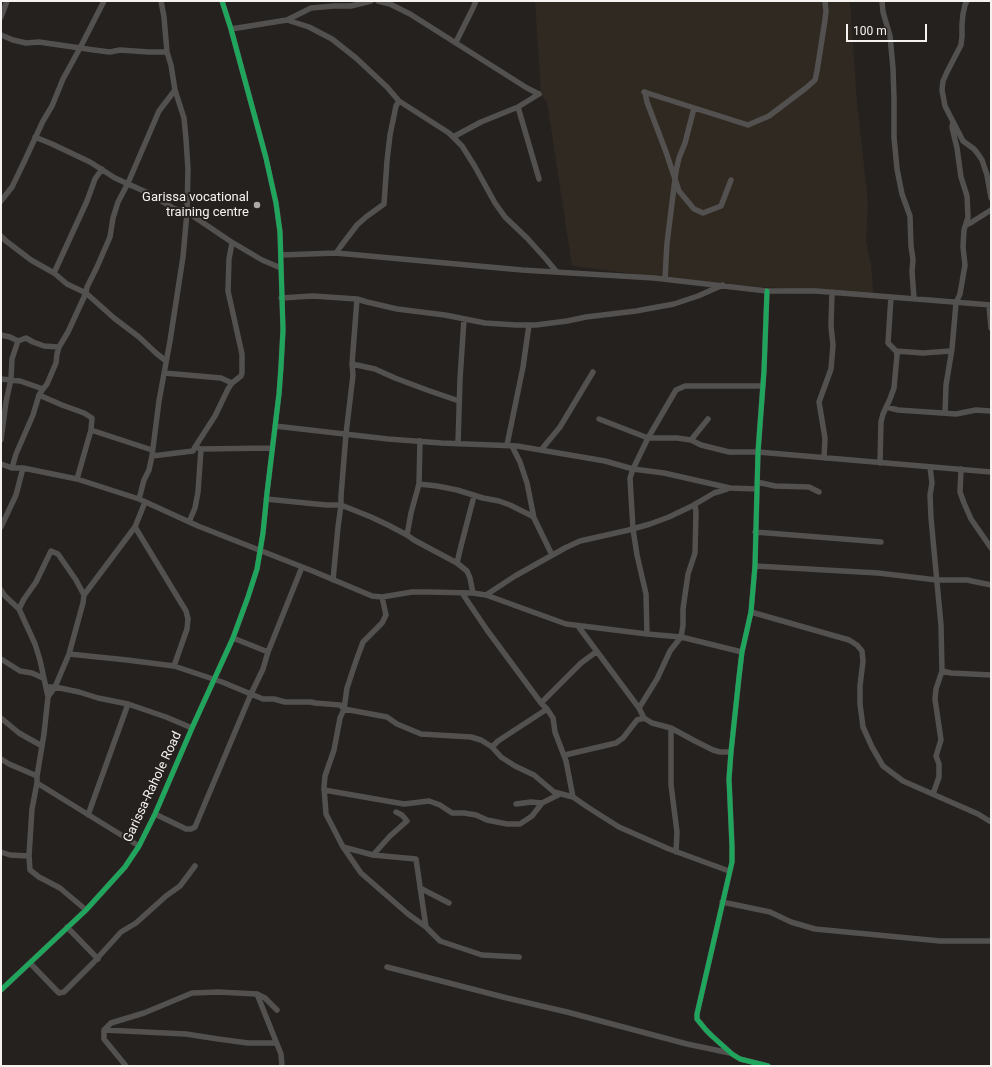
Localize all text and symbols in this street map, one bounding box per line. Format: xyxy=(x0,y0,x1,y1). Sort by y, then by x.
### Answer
scale bar xyxy=(848,16,929,42)
text: 100 m xyxy=(853,24,887,38)
place label: Garissa vocational training centre xyxy=(142,190,249,221)
marker: Garissa vocational training centre xyxy=(252,200,262,210)
street label: Garissa-Rahole Road xyxy=(121,729,185,845)

